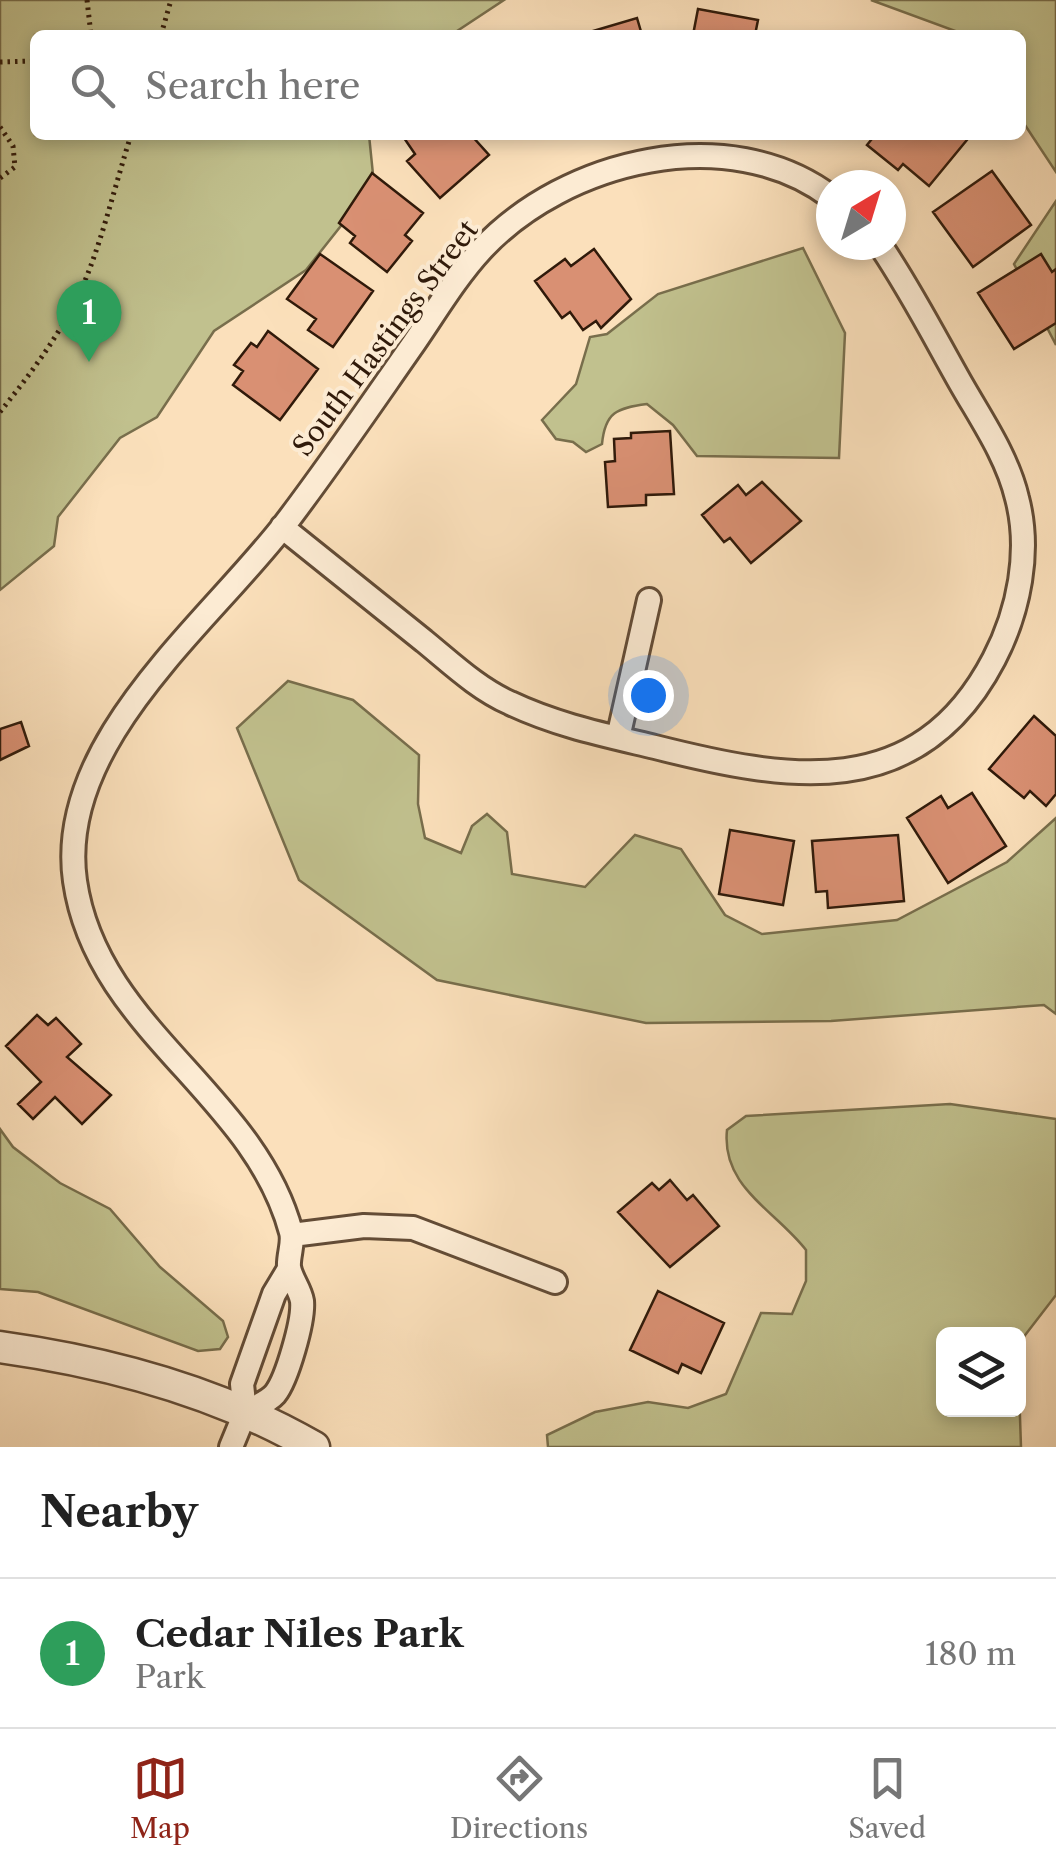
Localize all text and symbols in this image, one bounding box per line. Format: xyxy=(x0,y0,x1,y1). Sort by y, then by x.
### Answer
search box xyxy=(30,30,1026,140)
icon: search xyxy=(65,58,120,113)
text: Search here xyxy=(145,62,360,109)
north arrow xyxy=(816,170,906,260)
street label: South Hastings Street xyxy=(285,213,485,463)
pin: 1 xyxy=(56,280,122,362)
your location xyxy=(623,670,674,721)
map controls xyxy=(936,1327,1026,1417)
button: layers xyxy=(936,1327,1026,1417)
text: Nearby xyxy=(40,1486,198,1538)
text: Cedar Niles Park xyxy=(135,1610,464,1657)
text: 1 xyxy=(65,1634,80,1673)
text: 180 m xyxy=(925,1634,1016,1673)
text: Park xyxy=(135,1657,205,1696)
tab: Map xyxy=(130,1751,190,1845)
tab: Directions xyxy=(450,1751,588,1845)
tab: Saved xyxy=(848,1751,926,1845)

